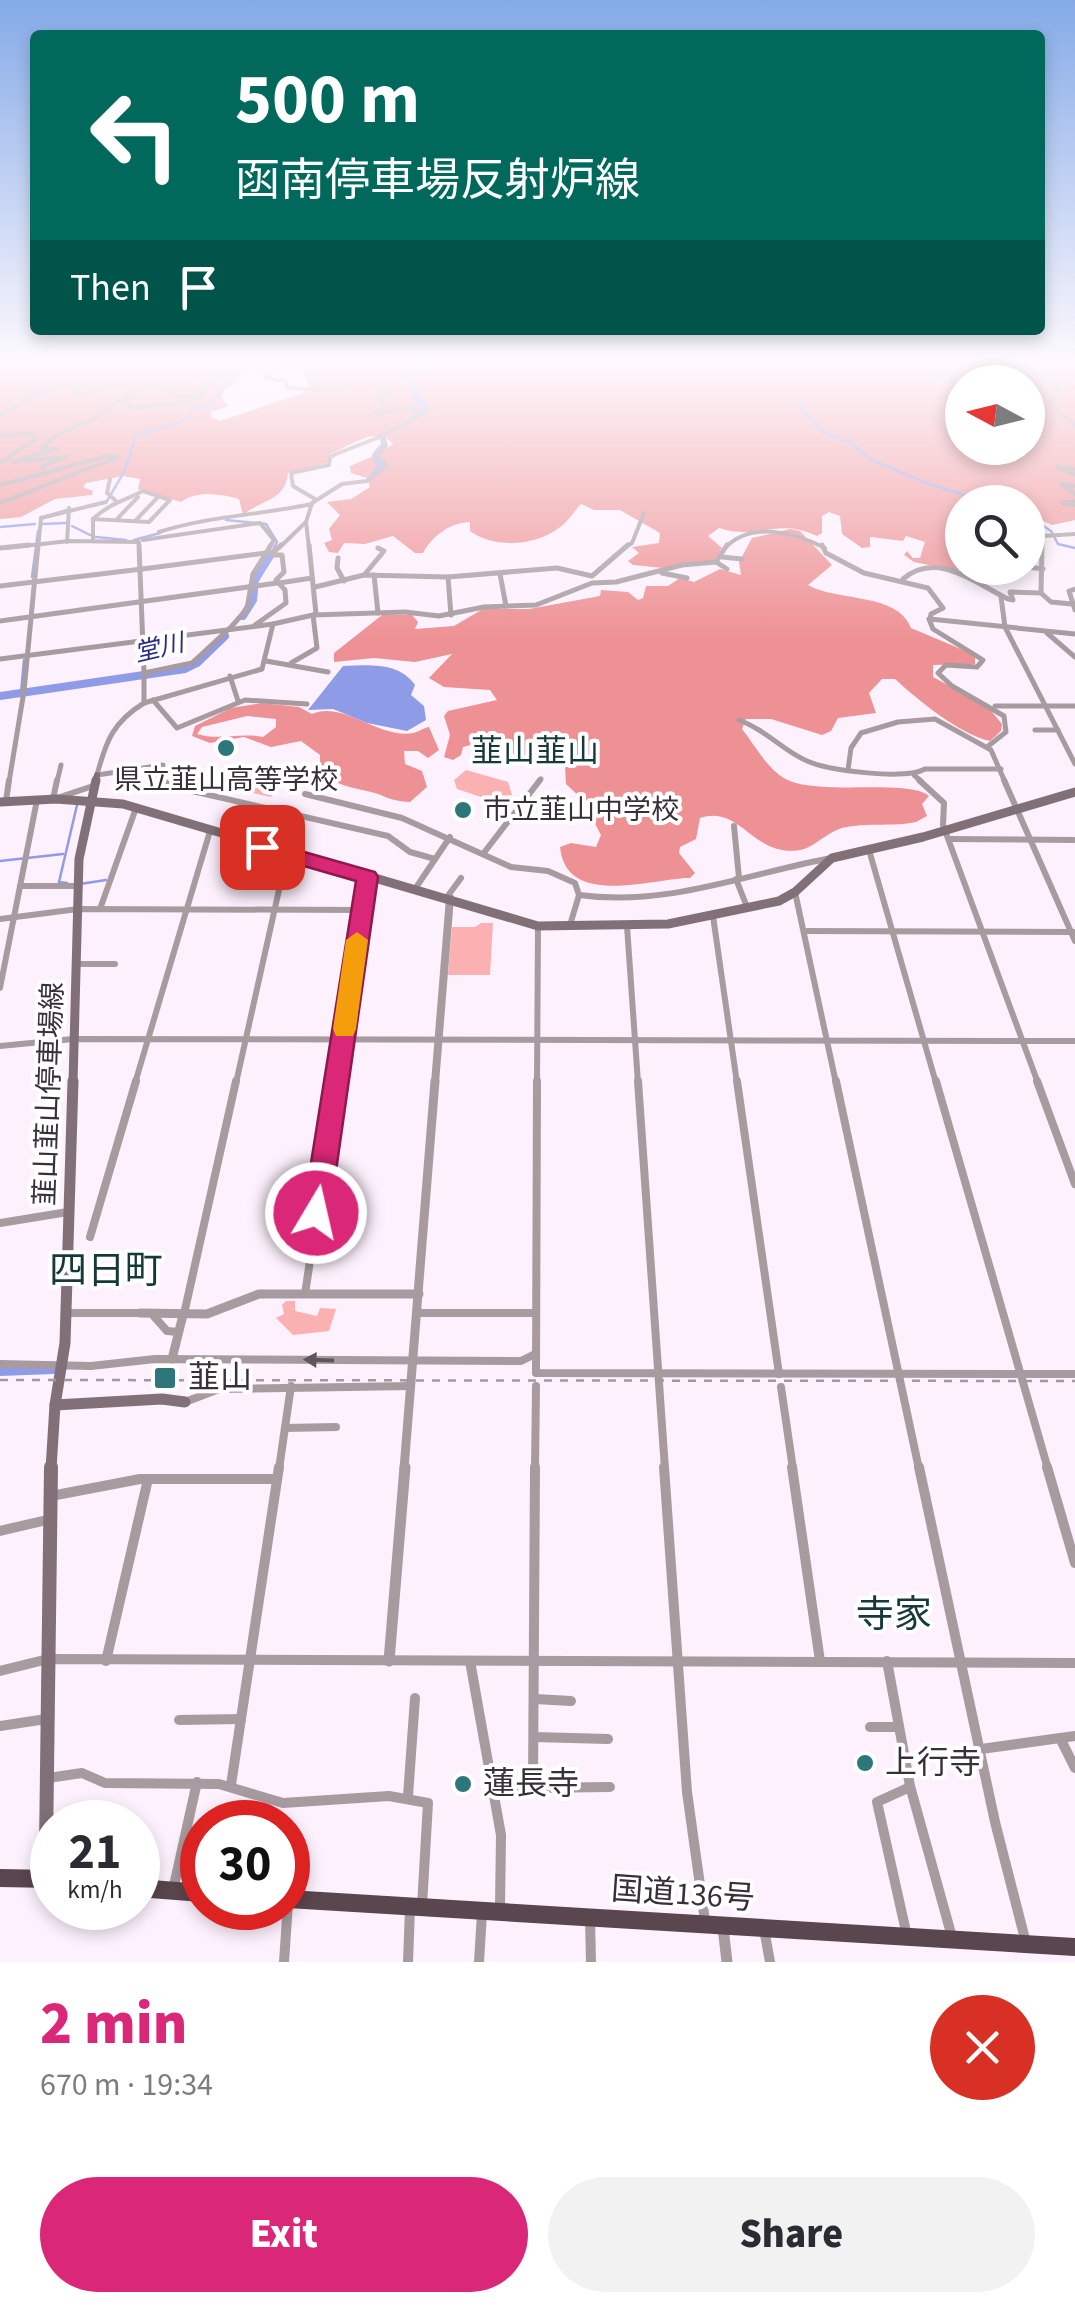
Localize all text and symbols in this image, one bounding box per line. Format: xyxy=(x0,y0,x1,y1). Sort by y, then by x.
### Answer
text: 500 m xyxy=(235,50,420,150)
icon: left xyxy=(70,70,200,200)
text: 函南停車場反射炉線 xyxy=(235,149,640,213)
icon: arrive xyxy=(171,260,226,315)
text: Then xyxy=(70,261,151,315)
north arrow xyxy=(945,365,1045,465)
map controls xyxy=(945,365,1045,585)
button: search xyxy=(945,485,1045,585)
water label: 堂川 xyxy=(131,624,190,671)
district label: 韮山韮山 xyxy=(471,729,599,775)
marker: 県立韮山高等学校 xyxy=(215,737,237,759)
place label: 県立韮山高等学校 xyxy=(114,760,338,800)
place label: 市立韮山中学校 xyxy=(483,790,679,830)
marker: 市立韮山中学校 xyxy=(452,799,474,821)
pin xyxy=(220,805,305,890)
icon: arrive xyxy=(235,820,290,875)
street label: 韮山韮山停車場線 xyxy=(25,981,73,1207)
position arrow xyxy=(264,1161,368,1265)
district label: 四日町 xyxy=(49,1244,163,1298)
one-way arrow xyxy=(302,1351,334,1367)
place label: 韮山 xyxy=(188,1355,252,1401)
marker: 韮山 xyxy=(152,1365,178,1391)
district label: 寺家 xyxy=(856,1588,932,1642)
place label: 上行寺 xyxy=(885,1740,981,1786)
marker: 上行寺 xyxy=(854,1752,876,1774)
place label: 蓮長寺 xyxy=(483,1761,579,1807)
marker: 蓮長寺 xyxy=(452,1773,474,1795)
speed limit sign: 30 xyxy=(180,1800,310,1930)
text: 21 xyxy=(69,1817,121,1888)
street label: 国道136号 xyxy=(610,1866,756,1922)
text: km/h xyxy=(67,1872,123,1908)
text: 2 min xyxy=(40,1982,187,2067)
button: close xyxy=(930,1995,1035,2100)
text: 670 m · 19:34 xyxy=(40,2062,213,2108)
button: Exit xyxy=(40,2177,528,2292)
button: Share xyxy=(548,2177,1035,2292)

